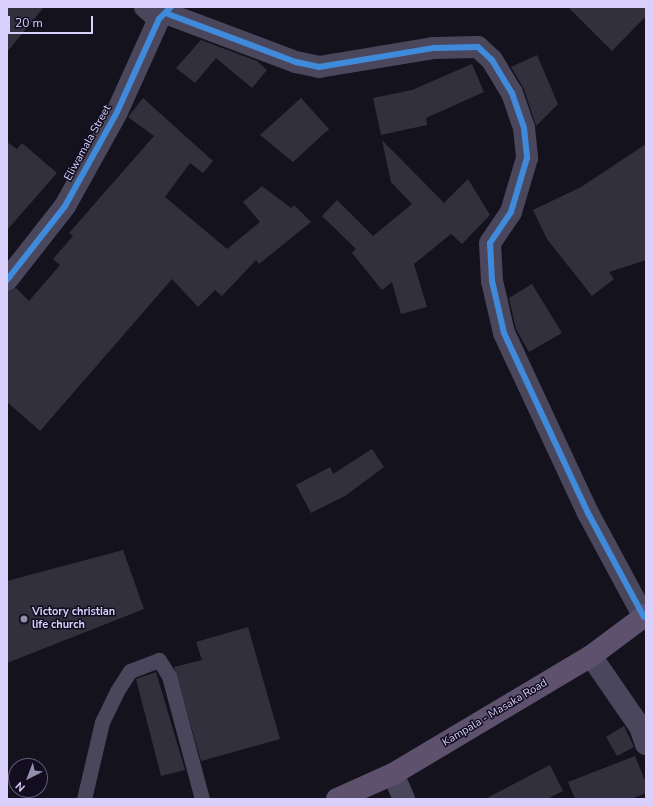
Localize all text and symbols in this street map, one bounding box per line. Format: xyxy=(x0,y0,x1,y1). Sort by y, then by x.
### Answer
scale bar xyxy=(10,8,95,34)
text: 20 m xyxy=(15,15,43,31)
street label: Eliwamala Street xyxy=(62,103,114,183)
place label: Victory christian life church xyxy=(32,606,115,632)
marker: Victory christian life church xyxy=(19,614,29,624)
street label: Kampala - Masaka Road xyxy=(440,676,550,750)
north arrow xyxy=(8,758,48,798)
text: N xyxy=(12,778,28,795)

